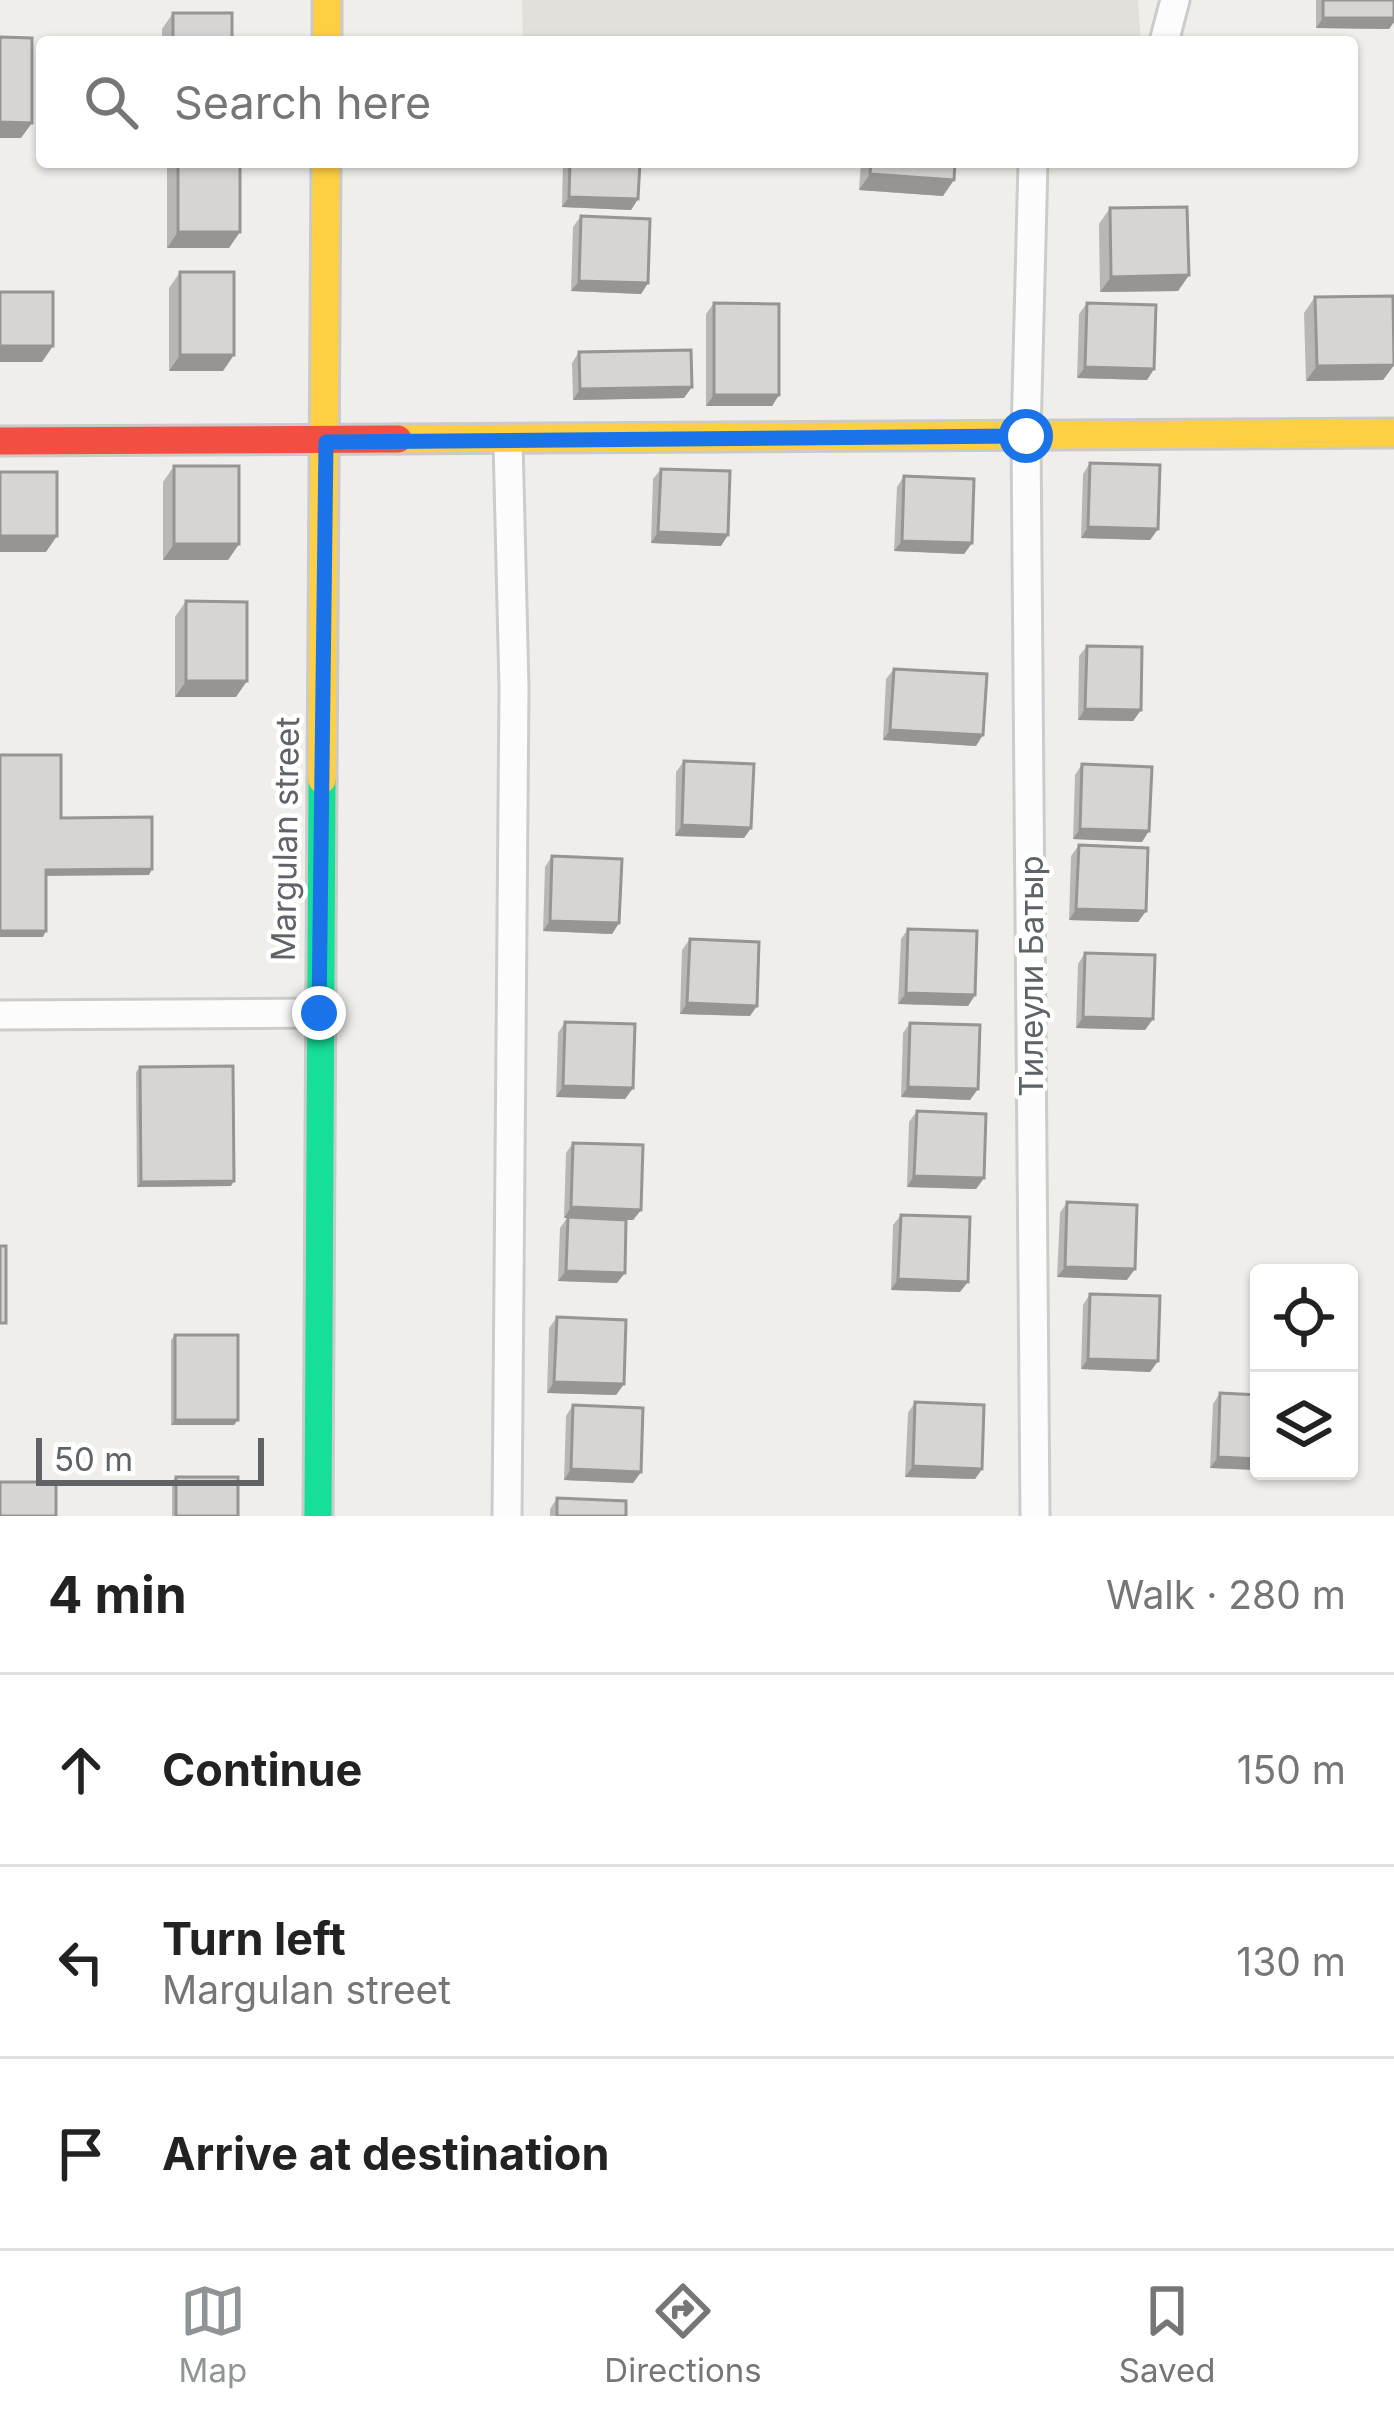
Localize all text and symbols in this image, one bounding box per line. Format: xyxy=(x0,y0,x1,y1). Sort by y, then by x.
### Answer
search box xyxy=(36,36,1358,168)
icon: search xyxy=(78,69,144,135)
text: Search here xyxy=(174,75,431,130)
route start xyxy=(999,409,1053,463)
street label: Margulan street xyxy=(263,716,307,962)
street label: Тилеули Батыр xyxy=(1011,855,1051,1097)
route end xyxy=(292,986,346,1040)
map controls xyxy=(1250,1264,1358,1480)
button: locate xyxy=(1250,1264,1358,1372)
button: layers xyxy=(1250,1372,1358,1480)
scale bar xyxy=(36,1432,264,1485)
text: 50 m xyxy=(54,1439,133,1479)
text: 4 min xyxy=(48,1564,187,1625)
text: Walk · 280 m xyxy=(1106,1571,1346,1618)
icon: ahead xyxy=(48,1737,114,1803)
text: Continue xyxy=(162,1742,362,1797)
text: 150 m xyxy=(1237,1746,1346,1793)
text: Turn left xyxy=(162,1911,346,1966)
icon: left xyxy=(48,1929,114,1995)
text: 130 m xyxy=(1236,1938,1346,1985)
text: Margulan street xyxy=(162,1966,451,2013)
icon: arrive xyxy=(48,2121,114,2187)
text: Arrive at destination xyxy=(162,2126,609,2181)
tab: Map xyxy=(179,2278,247,2390)
tab: Directions xyxy=(604,2278,762,2390)
tab: Saved xyxy=(1119,2278,1215,2390)

